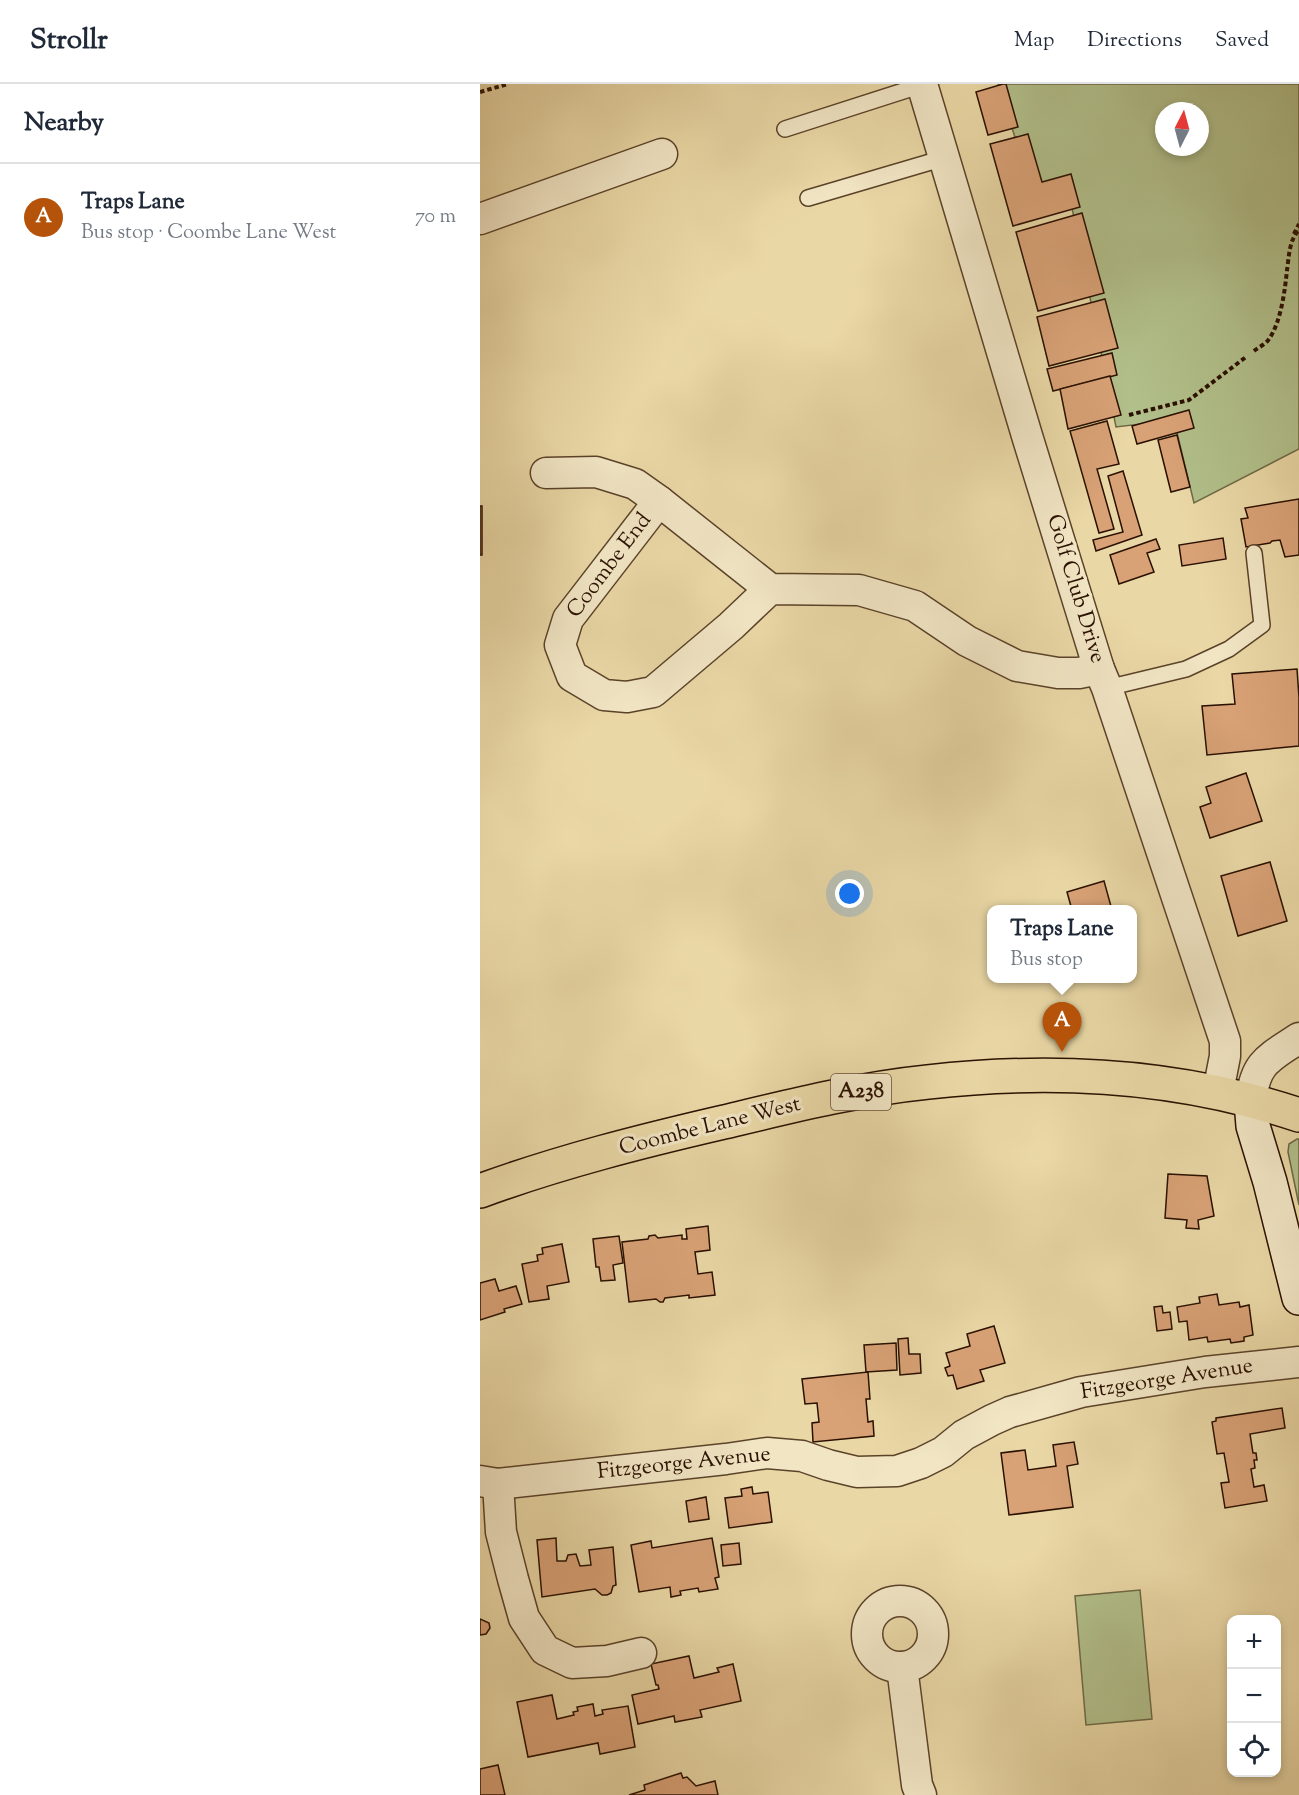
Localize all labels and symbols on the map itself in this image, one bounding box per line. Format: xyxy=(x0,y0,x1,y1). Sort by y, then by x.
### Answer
north arrow xyxy=(1155,102,1209,156)
street label: Coombe End xyxy=(560,507,660,625)
street label: Golf Club Drive xyxy=(1037,511,1113,667)
your location xyxy=(835,879,864,908)
pin: A xyxy=(1042,1002,1082,1052)
road number: A238 xyxy=(831,1074,891,1110)
street label: Coombe Lane West xyxy=(616,1089,805,1165)
street label: Fitzgeorge Avenue xyxy=(1079,1351,1255,1409)
street label: Fitzgeorge Avenue xyxy=(596,1439,772,1489)

